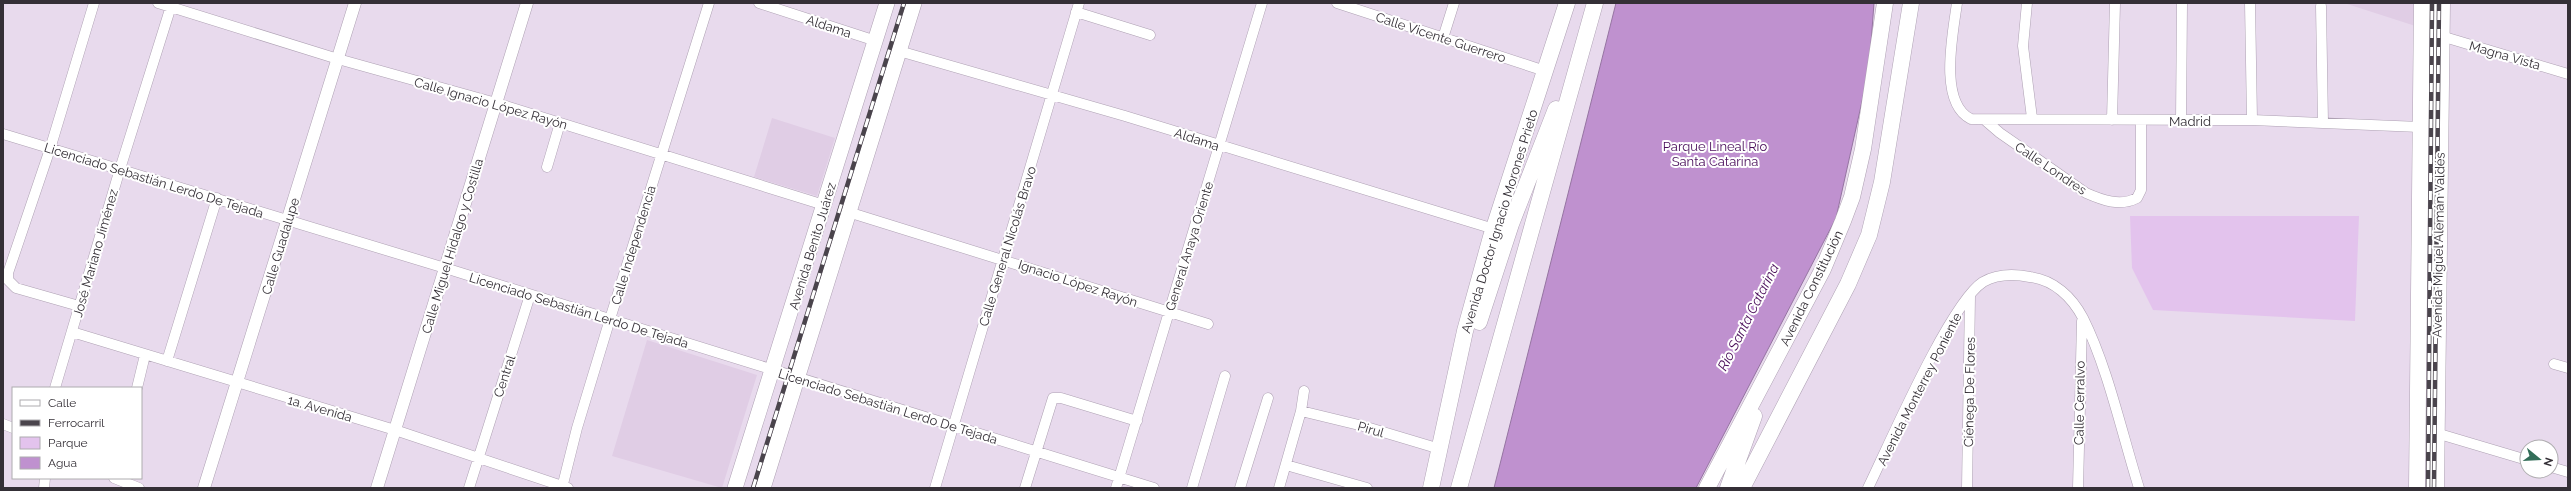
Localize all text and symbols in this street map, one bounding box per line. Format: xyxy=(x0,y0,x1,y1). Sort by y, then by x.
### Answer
street label: Calle Vicente Guerrero xyxy=(1374,9,1508,66)
street label: Aldama xyxy=(804,12,853,41)
street label: Magna Vista xyxy=(2468,38,2542,73)
street label: Calle Ignacio López Rayón xyxy=(413,74,569,133)
street label: Avenida Doctor Ignacio Morones Prieto xyxy=(1458,107,1541,335)
street label: Madrid xyxy=(2169,114,2211,129)
street label: Aldama xyxy=(1172,125,1221,154)
park label: Parque Lineal Río Santa Catarina xyxy=(1663,139,1767,169)
street label: Calle Londres xyxy=(2012,139,2089,198)
street label: Licenciado Sebastián Lerdo De Tejada xyxy=(42,140,265,221)
street label: Avenida Miguel Alemán Valdés xyxy=(2429,152,2448,338)
street label: Calle Miguel Hidalgo y Costilla xyxy=(419,157,486,335)
street label: Calle General Nicolás Bravo xyxy=(976,164,1039,328)
street label: General Anaya Oriente xyxy=(1163,179,1216,313)
street label: Avenida Benito Juárez xyxy=(786,181,839,312)
street label: Calle Independencia xyxy=(608,184,659,307)
street label: José Mariano Jiménez xyxy=(70,187,121,319)
street label: Calle Guadalupe xyxy=(259,196,302,296)
street label: Avenida Constitución xyxy=(1777,228,1846,348)
street label: Ignacio López Rayón xyxy=(1016,257,1139,310)
water label: Río Santa Catarina xyxy=(1714,261,1782,373)
street label: Licenciado Sebastián Lerdo De Tejada xyxy=(467,270,690,351)
street label: Avenida Monterrey Poniente xyxy=(1874,310,1965,468)
street label: Ciénega De Flores xyxy=(1961,337,1978,447)
street label: Central xyxy=(491,353,518,399)
street label: Calle Cerralvo xyxy=(2071,360,2088,445)
street label: Licenciado Sebastián Lerdo De Tejada xyxy=(776,366,999,447)
legend xyxy=(12,387,142,479)
street label: 1a. Avenida xyxy=(286,392,354,425)
text: Calle xyxy=(48,396,76,410)
text: Ferrocarril xyxy=(48,416,105,430)
street label: Pirul xyxy=(1356,419,1386,441)
text: Parque xyxy=(48,436,88,450)
north arrow xyxy=(2519,439,2559,479)
text: Agua xyxy=(48,456,77,470)
text: N xyxy=(2541,456,2556,468)

